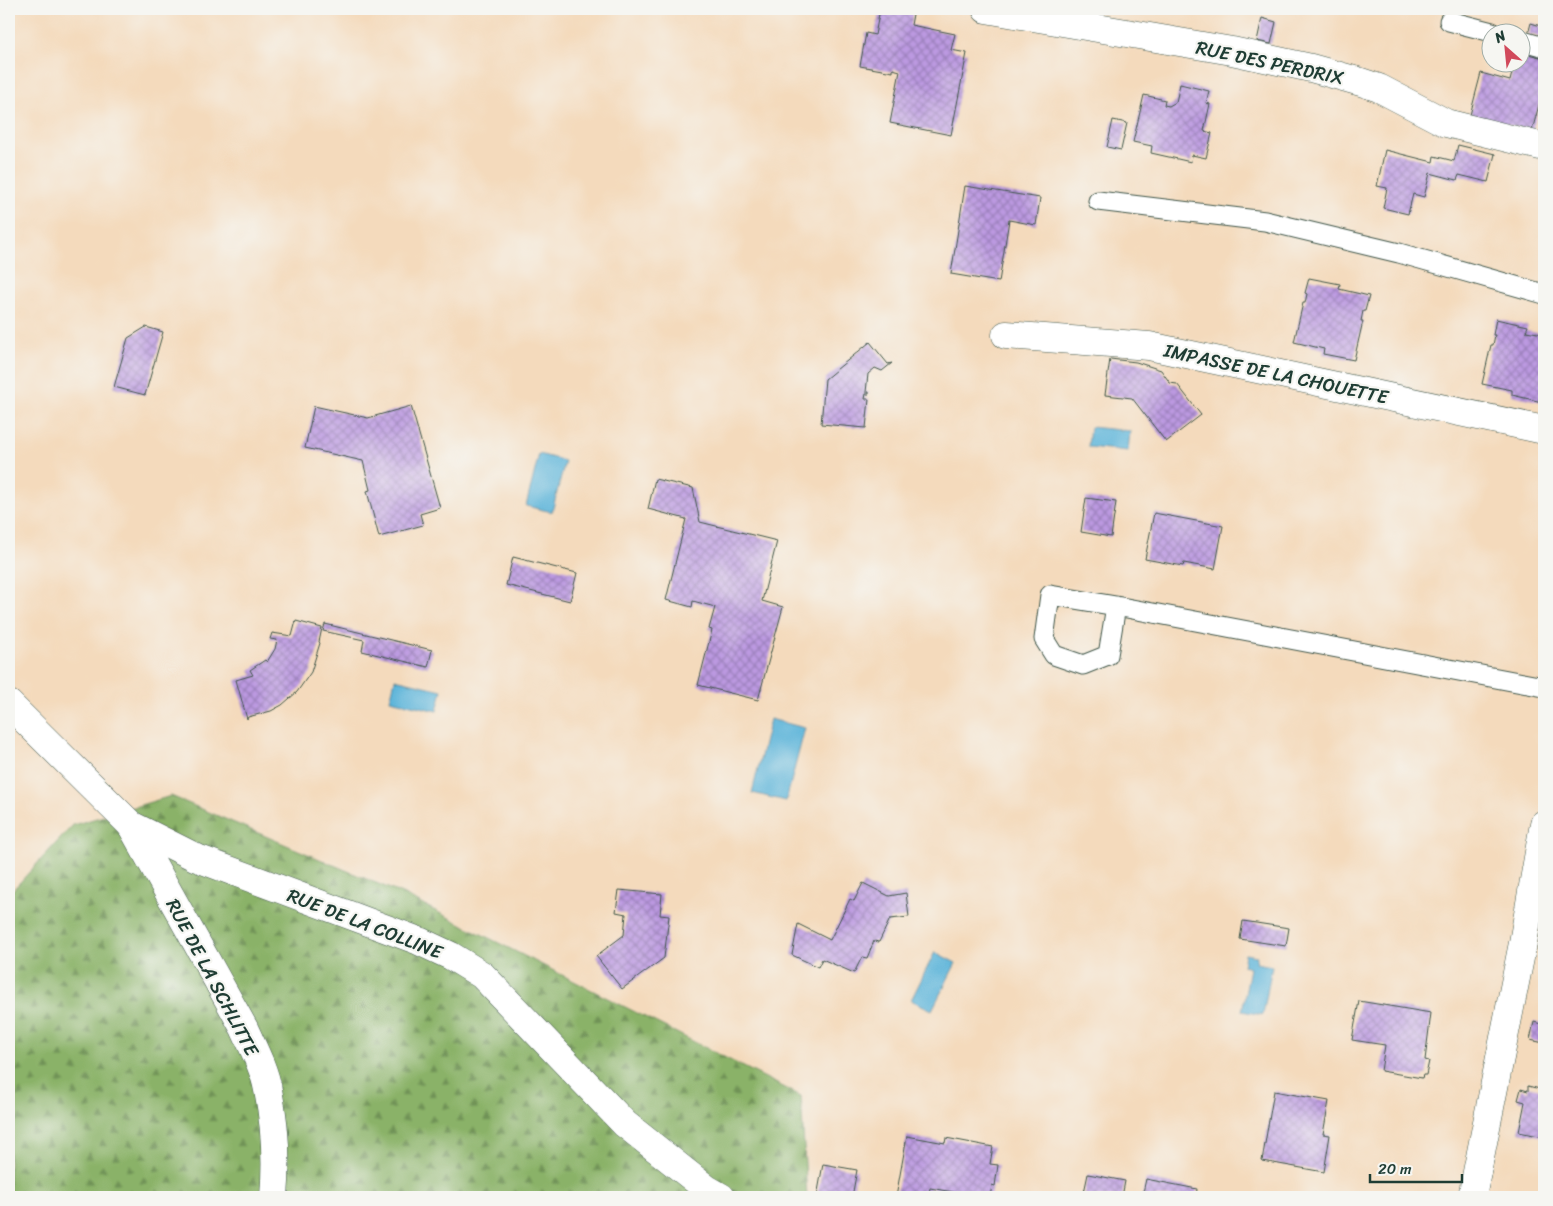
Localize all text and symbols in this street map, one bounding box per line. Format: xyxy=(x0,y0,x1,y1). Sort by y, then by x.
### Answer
north arrow xyxy=(1480,22,1530,72)
text: N xyxy=(1489,23,1511,51)
street label: RUE DES PERDRIX xyxy=(1193,31,1347,94)
street label: IMPASSE DE LA CHOUETTE xyxy=(1160,333,1392,414)
street label: RUE DE LA COLLINE xyxy=(282,879,449,969)
street label: RUE DE LA SCHLITTE xyxy=(157,892,269,1063)
scale bar xyxy=(1370,1151,1463,1183)
text: 20 m xyxy=(1378,1156,1412,1182)

